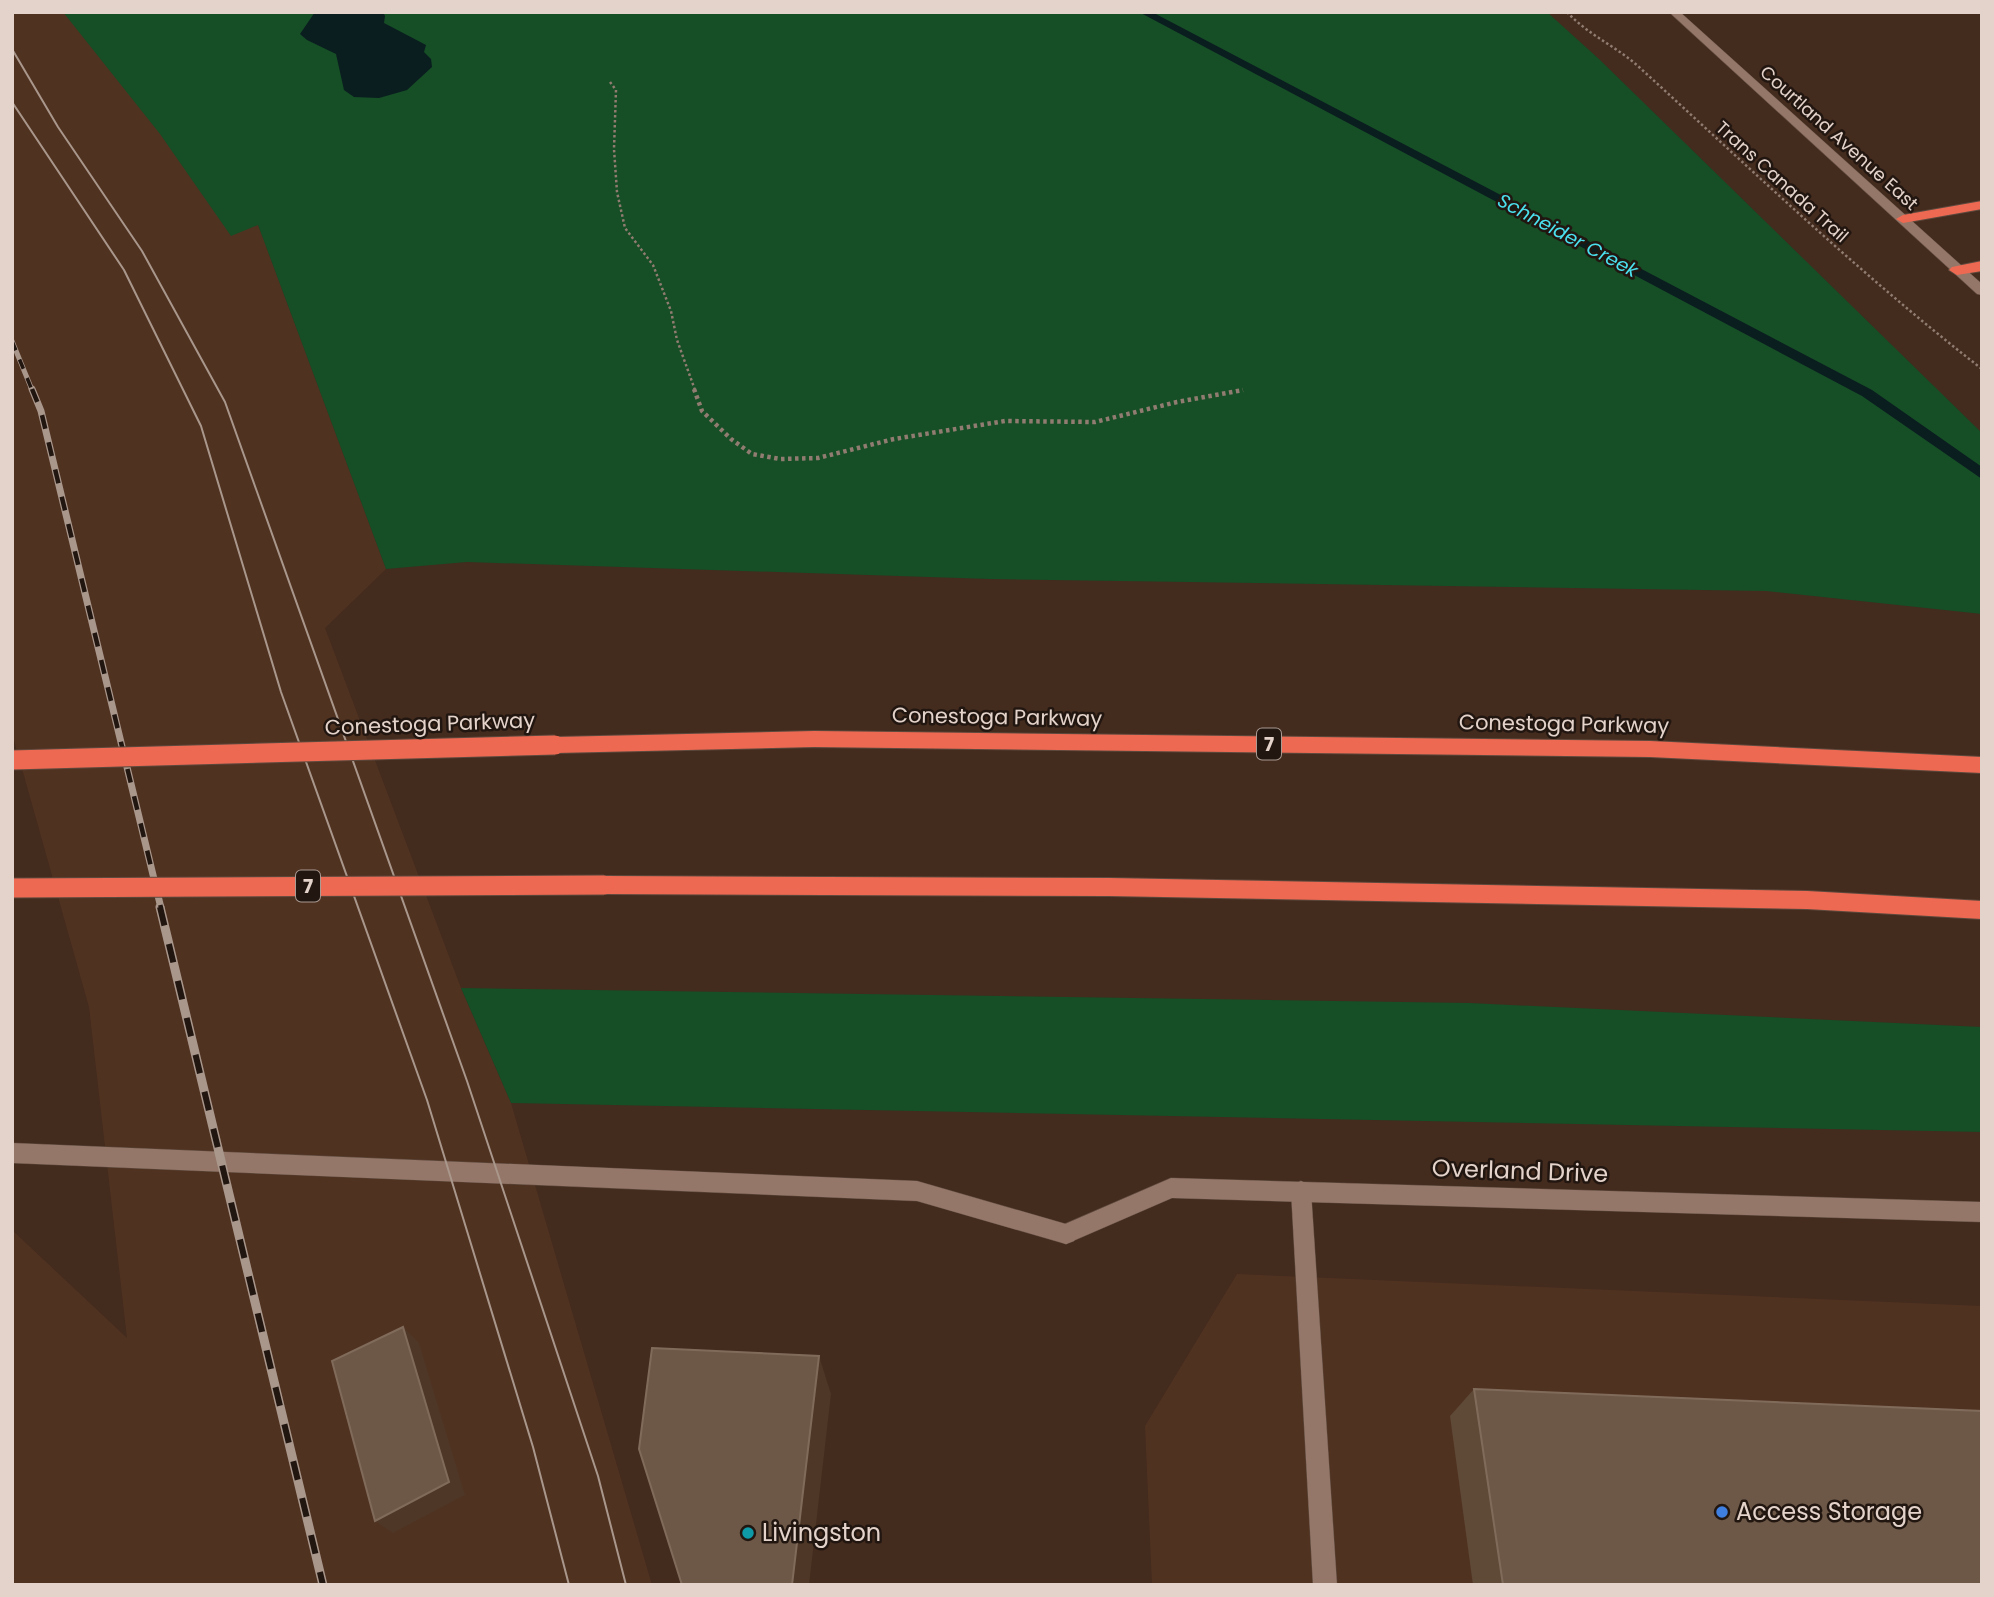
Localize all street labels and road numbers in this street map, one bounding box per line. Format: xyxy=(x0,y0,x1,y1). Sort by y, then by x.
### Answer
street label: Courtland Avenue East xyxy=(1755,60,1924,216)
street label: Trans Canada Trail xyxy=(1711,115,1854,248)
street label: Conestoga Parkway xyxy=(892,700,1103,733)
street label: Conestoga Parkway xyxy=(324,705,536,742)
street label: Conestoga Parkway xyxy=(1459,707,1670,740)
road number: 7 xyxy=(1257,729,1281,760)
road number: 7 xyxy=(296,870,320,902)
street label: Overland Drive xyxy=(1431,1151,1609,1190)

